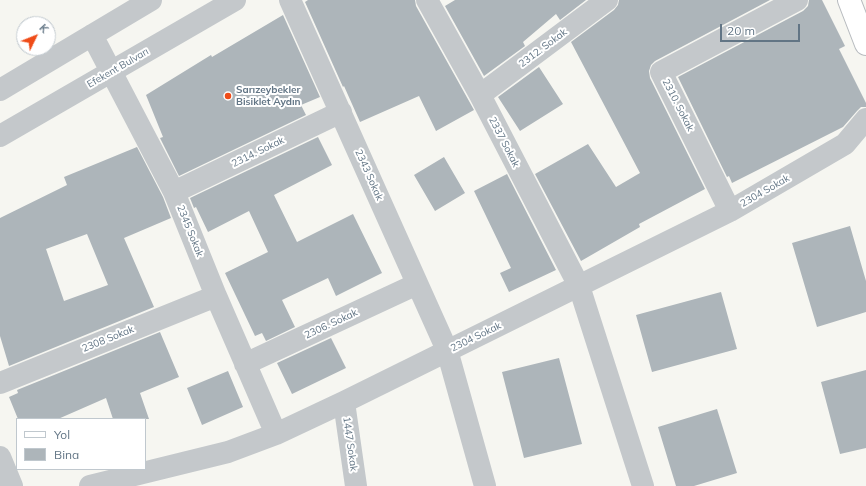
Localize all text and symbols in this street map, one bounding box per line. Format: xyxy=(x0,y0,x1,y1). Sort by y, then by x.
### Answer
north arrow xyxy=(16,16,56,56)
scale bar xyxy=(722,16,802,42)
text: K xyxy=(36,21,52,36)
text: 20 m xyxy=(727,23,755,38)
street label: 2312. Sokak xyxy=(517,26,569,70)
street label: Efekent Bulvarı xyxy=(85,46,151,90)
street label: 2310. Sokak xyxy=(660,77,696,133)
place label: Sarızeybekler Bisiklet Aydın xyxy=(236,84,301,108)
marker: Sarızeybekler Bisiklet Aydın xyxy=(223,91,233,101)
street label: 2337 Sokak xyxy=(486,115,522,169)
street label: 2314. Sokak xyxy=(230,134,286,170)
street label: 2343 Sokak xyxy=(352,148,386,202)
street label: 2304 Sokak xyxy=(738,172,792,210)
street label: 2345 Sokak xyxy=(174,203,206,259)
street label: 2306. Sokak xyxy=(303,307,359,341)
street label: 2304 Sokak xyxy=(449,320,503,354)
street label: 2308 Sokak xyxy=(80,323,136,355)
street label: 1447 Sokak xyxy=(340,416,360,472)
legend xyxy=(16,418,146,470)
text: Yol xyxy=(54,427,70,442)
text: Bina xyxy=(54,447,79,462)

